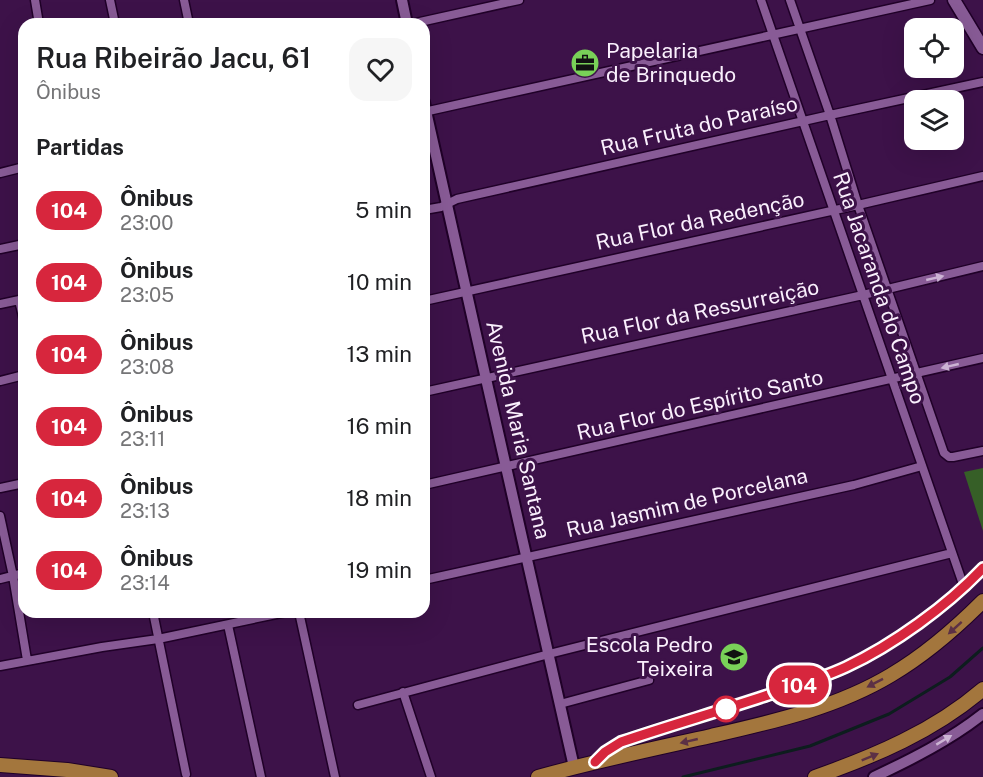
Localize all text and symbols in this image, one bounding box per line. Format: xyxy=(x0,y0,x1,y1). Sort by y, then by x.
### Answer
map controls xyxy=(904,18,964,150)
button: locate xyxy=(904,18,964,78)
button: heart xyxy=(349,38,412,101)
place label: Papelaria de Brinquedo xyxy=(606,38,736,87)
text: Rua Ribeirão Jacu, 61 xyxy=(36,41,311,74)
office icon: Papelaria de Brinquedo xyxy=(569,47,601,79)
text: Ônibus xyxy=(36,80,101,104)
button: layers xyxy=(904,90,964,150)
street label: Rua Fruta do Paraíso xyxy=(598,91,800,160)
text: Partidas xyxy=(36,134,124,160)
street label: Rua Jacaranda do Campo xyxy=(828,168,931,407)
text: Ônibus xyxy=(120,185,193,211)
street label: Rua Flor da Redenção xyxy=(593,186,806,255)
text: 5 min xyxy=(355,197,412,223)
text: 104 xyxy=(51,198,87,223)
text: 23:00 xyxy=(120,211,173,235)
text: Ônibus xyxy=(120,257,193,283)
text: 10 min xyxy=(347,269,412,295)
text: 104 xyxy=(51,270,87,295)
one-way arrow xyxy=(926,272,944,282)
street label: Rua Flor da Ressurreição xyxy=(579,274,821,349)
text: 23:05 xyxy=(120,283,174,307)
street label: Avenida Maria Santana xyxy=(481,318,556,542)
text: Ônibus xyxy=(120,329,193,355)
text: 13 min xyxy=(347,341,412,367)
text: 104 xyxy=(51,342,87,367)
text: 23:08 xyxy=(120,355,174,379)
one-way arrow xyxy=(941,362,959,372)
street label: Rua Flor do Espírito Santo xyxy=(574,364,825,445)
text: Ônibus xyxy=(120,401,193,427)
text: 16 min xyxy=(347,413,412,439)
text: 104 xyxy=(51,414,87,439)
text: 23:11 xyxy=(120,427,165,451)
street label: Rua Jasmim de Porcelana xyxy=(564,463,810,542)
text: Ônibus xyxy=(120,473,193,499)
text: 18 min xyxy=(346,485,412,511)
text: 104 xyxy=(51,486,87,511)
text: 23:13 xyxy=(120,499,170,523)
text: Ônibus xyxy=(120,545,193,571)
text: 19 min xyxy=(347,557,412,583)
text: 104 xyxy=(51,558,87,583)
text: 23:14 xyxy=(120,571,170,595)
one-way arrow xyxy=(948,620,962,634)
place label: Escola Pedro Teixeira xyxy=(586,632,713,681)
school or university icon: Escola Pedro Teixeira xyxy=(718,641,750,673)
line badge: 104 xyxy=(764,666,834,704)
text: 104 xyxy=(781,673,817,698)
one-way arrow xyxy=(866,678,883,688)
unlabelled marker xyxy=(713,696,739,722)
one-way arrow xyxy=(936,735,952,746)
one-way arrow xyxy=(679,737,698,746)
one-way arrow xyxy=(861,752,879,762)

